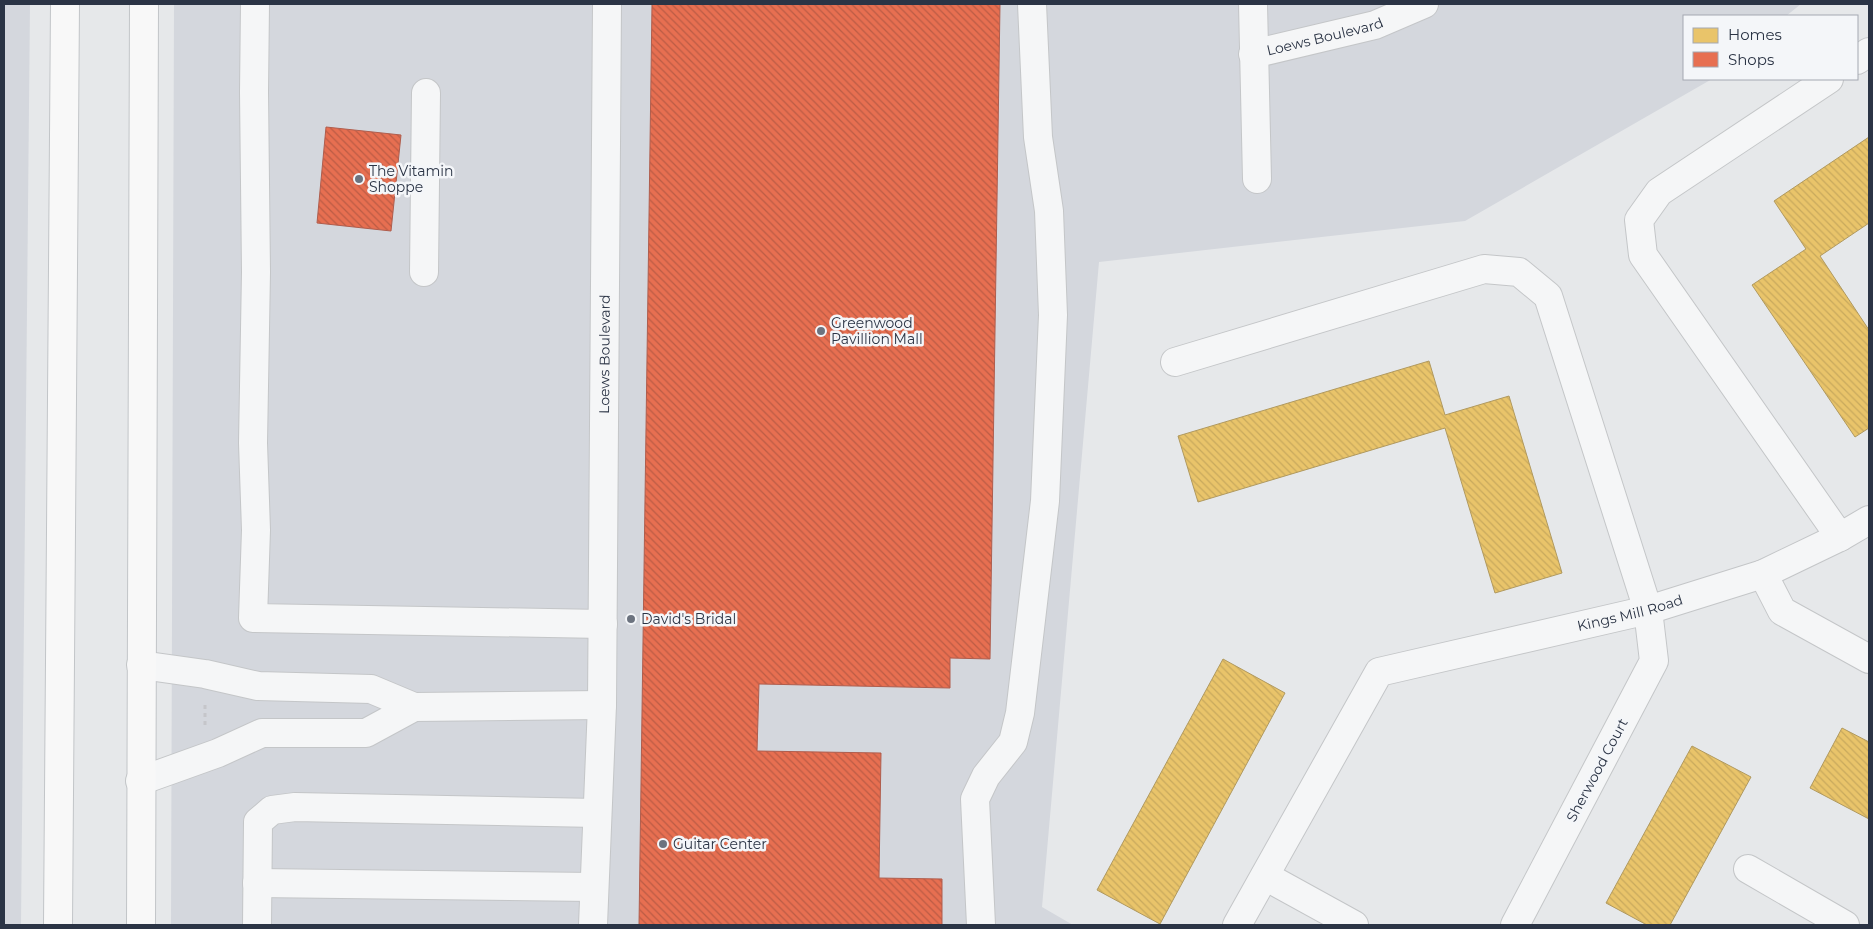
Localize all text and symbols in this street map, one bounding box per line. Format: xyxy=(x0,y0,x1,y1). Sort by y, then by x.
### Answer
street label: Loews Boulevard xyxy=(1265,13,1386,59)
legend xyxy=(1683,15,1858,80)
text: Homes xyxy=(1728,25,1782,44)
text: Shops xyxy=(1728,50,1774,69)
place label: The Vitamin Shoppe xyxy=(369,162,454,196)
marker: The Vitamin Shoppe xyxy=(353,173,365,185)
street label: Loews Boulevard xyxy=(595,294,614,414)
place label: Greenwood Pavillion Mall xyxy=(831,314,923,348)
marker: Greenwood Pavillion Mall xyxy=(815,325,827,337)
street label: Kings Mill Road xyxy=(1575,591,1685,635)
place label: David's Bridal xyxy=(641,610,736,628)
marker: David's Bridal xyxy=(625,613,637,625)
street label: Sherwood Court xyxy=(1562,715,1632,825)
place label: Guitar Center xyxy=(673,835,767,853)
marker: Guitar Center xyxy=(657,838,669,850)

